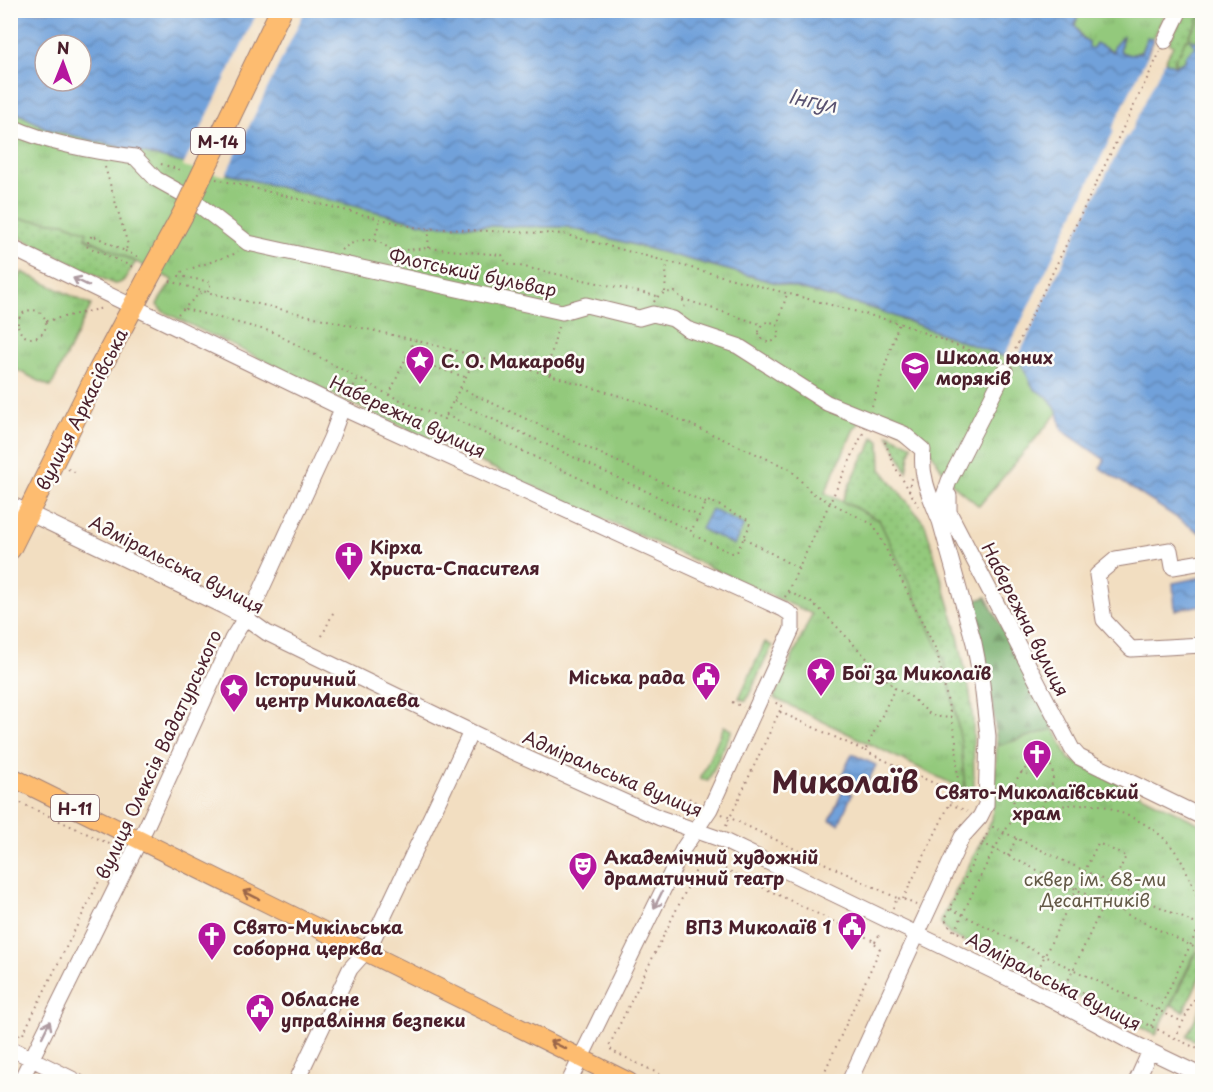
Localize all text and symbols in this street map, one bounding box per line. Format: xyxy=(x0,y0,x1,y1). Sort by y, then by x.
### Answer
north arrow xyxy=(33,33,93,93)
text: N xyxy=(57,35,70,59)
water label: Інгул xyxy=(786,80,840,120)
road number: М-14 xyxy=(191,128,245,154)
street label: Флотський бульвар xyxy=(387,241,559,303)
one-way arrow xyxy=(72,276,90,287)
street label: вулиця Аркасівська xyxy=(28,323,134,495)
place label: Школа юних моряків xyxy=(936,343,1053,391)
place icon: С. О. Макарову xyxy=(404,344,436,386)
place label: С. О. Макарову xyxy=(441,347,585,374)
school or university icon: Школа юних моряків xyxy=(899,350,931,392)
street label: Набережна вулиця xyxy=(325,368,491,464)
street label: Адміральська вулиця xyxy=(85,508,269,620)
place label: Кірха Христа-Спасителя xyxy=(370,533,540,581)
street label: Набережна вулиця xyxy=(975,537,1077,701)
church icon: Кірха Христа-Спасителя xyxy=(333,540,365,582)
street label: вулиця Олексія Вадатурського xyxy=(88,625,228,883)
place icon: Бої за Миколаїв xyxy=(805,656,837,698)
place label: Бої за Миколаїв xyxy=(842,659,991,686)
public building icon: Міська рада xyxy=(690,660,722,702)
place label: Міська рада xyxy=(568,663,685,690)
place label: Історичний центр Миколаєва xyxy=(255,665,420,713)
place icon: Історичний центр Миколаєва xyxy=(218,672,250,714)
street label: Адміральська вулиця xyxy=(519,723,707,823)
church icon: Свято-Миколаївський храм xyxy=(1021,738,1053,780)
district label: Миколаїв xyxy=(771,758,919,803)
place label: Свято-Миколаївський храм xyxy=(935,778,1139,826)
road number: Н-11 xyxy=(51,795,99,821)
place label: Академічний художній драматичний театр xyxy=(604,843,819,891)
theatre icon: Академічний художній драматичний театр xyxy=(567,850,599,892)
park label: сквер ім. 68-ми Десантників xyxy=(1024,865,1166,913)
one-way arrow xyxy=(243,889,260,901)
one-way arrow xyxy=(651,891,663,909)
public building icon: ВПЗ Миколаїв 1 xyxy=(836,910,868,952)
place label: Свято-Микільська соборна церква xyxy=(233,913,403,961)
place label: ВПЗ Миколаїв 1 xyxy=(685,913,831,940)
church icon: Свято-Микільська соборна церква xyxy=(196,920,228,962)
street label: Адміральська вулиця xyxy=(962,925,1146,1037)
place label: Обласне управління безпеки xyxy=(281,985,466,1033)
public building icon: Обласне управління безпеки xyxy=(244,992,276,1034)
one-way arrow xyxy=(41,1020,52,1038)
one-way arrow xyxy=(550,1039,568,1051)

